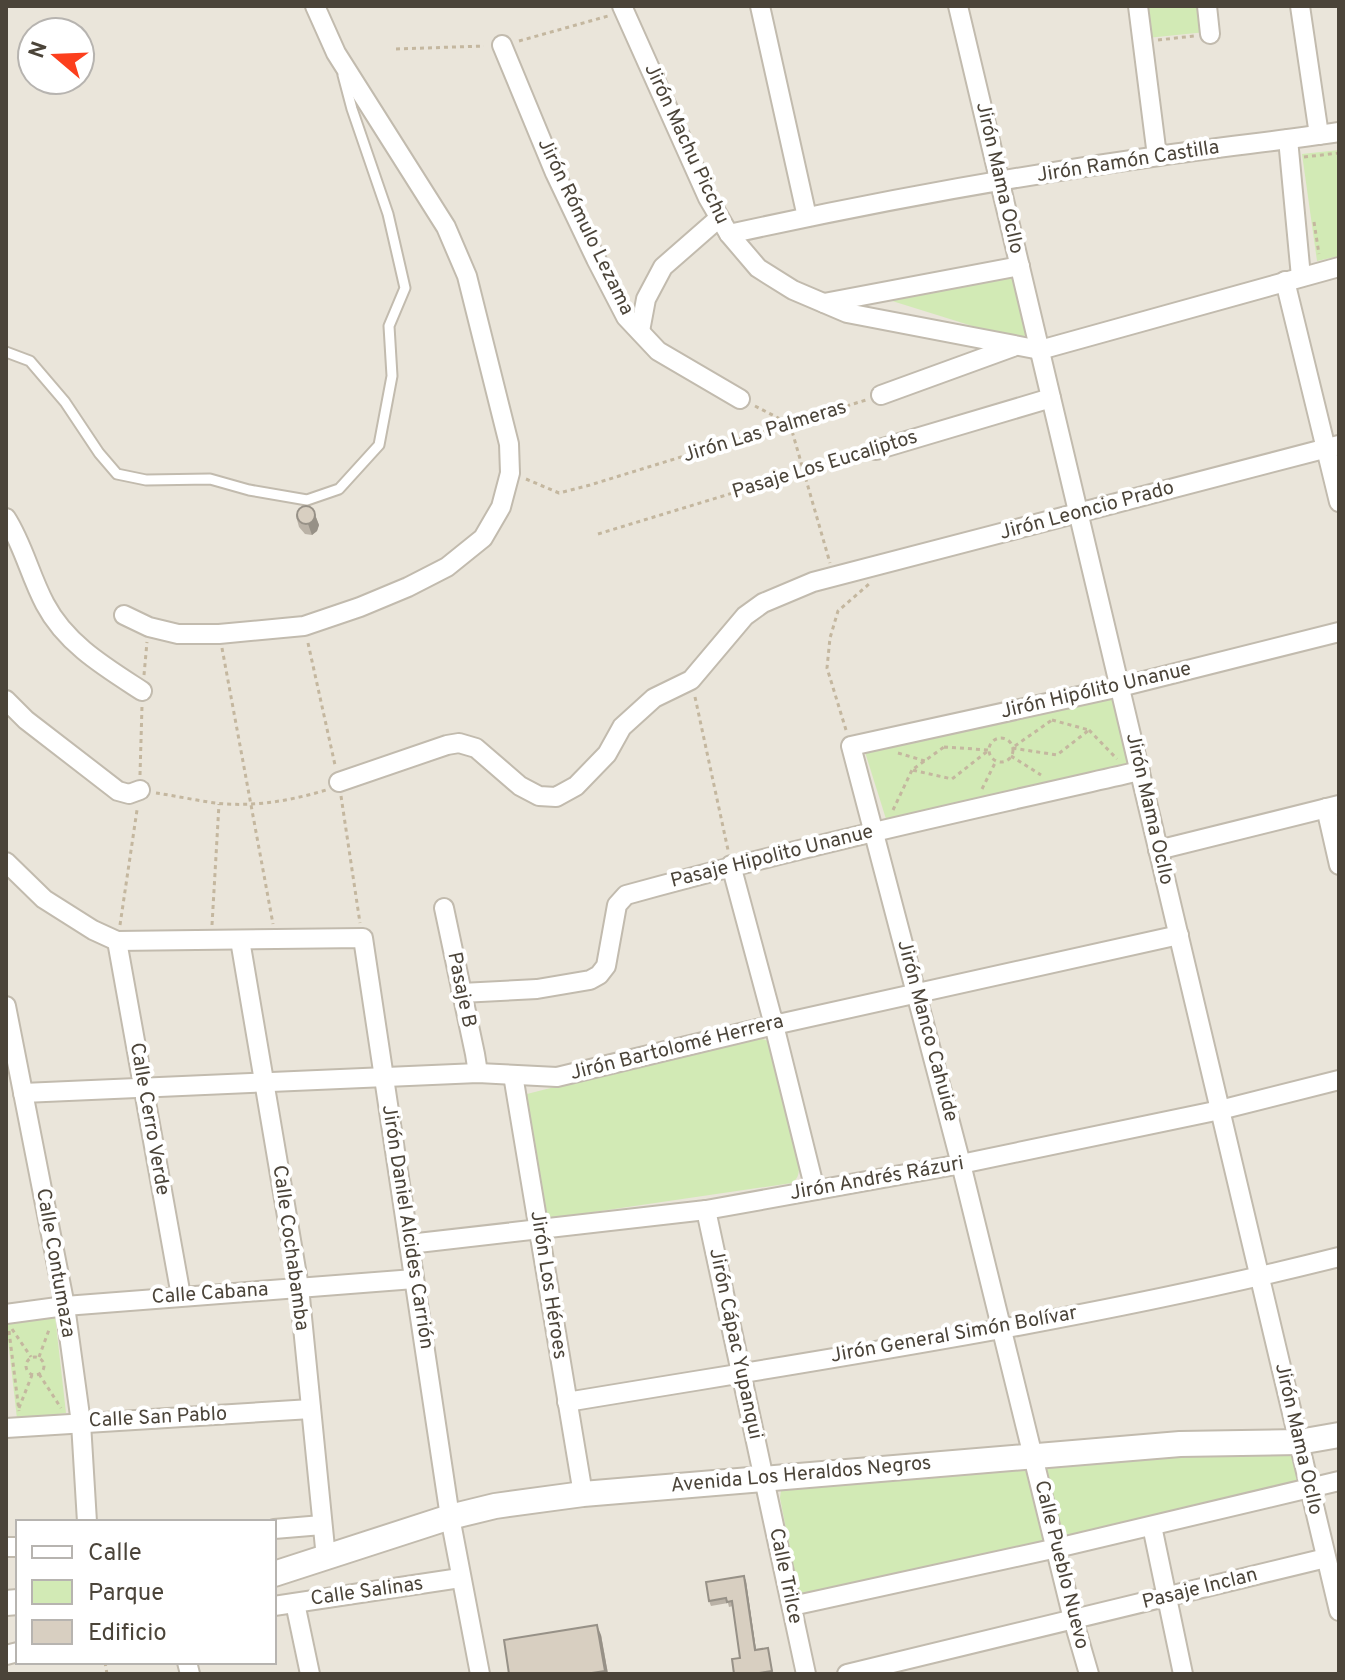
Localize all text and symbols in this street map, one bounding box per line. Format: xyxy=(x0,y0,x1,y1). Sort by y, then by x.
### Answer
north arrow xyxy=(16,16,96,96)
text: N xyxy=(24,38,55,62)
street label: Jirón Machu Picchu xyxy=(637,60,735,228)
street label: Jirón Mama Ocllo xyxy=(969,100,1029,256)
street label: Jirón Rómulo Lezama xyxy=(531,134,639,320)
street label: Jirón Ramón Castilla xyxy=(1035,135,1221,189)
street label: Jirón Las Palmeras xyxy=(680,395,850,469)
street label: Pasaje Los Eucaliptos xyxy=(729,424,921,506)
street label: Jirón Leoncio Prado xyxy=(997,475,1177,547)
street label: Jirón Hipólito Unanue xyxy=(998,656,1194,726)
street label: Jirón Mama Ocllo xyxy=(1119,731,1179,887)
street label: Pasaje Hipolito Unanue xyxy=(668,819,876,895)
street label: Jirón Manco Cahuide xyxy=(890,937,964,1125)
street label: Pasaje B xyxy=(440,950,482,1030)
street label: Jirón Bartolomé Herrera xyxy=(568,1009,786,1087)
street label: Calle Cerro Verde xyxy=(123,1041,175,1197)
street label: Jirón Daniel Alcides Carrión xyxy=(375,1103,439,1351)
street label: Jirón Andrés Rázuri xyxy=(788,1151,966,1207)
street label: Calle Cochabamba xyxy=(265,1163,315,1333)
street label: Calle Contumaza xyxy=(29,1186,81,1340)
street label: Jirón Los Héroes xyxy=(523,1209,573,1361)
street label: Jirón Cápac Yupanqui xyxy=(702,1246,768,1442)
street label: Calle Cabana xyxy=(151,1277,269,1311)
street label: Jirón General Simón Bolívar xyxy=(829,1300,1080,1370)
street label: Jirón Mama Ocllo xyxy=(1268,1361,1328,1517)
street label: Calle San Pablo xyxy=(88,1401,228,1435)
street label: Avenida Los Heraldos Negros xyxy=(670,1451,932,1499)
street label: Calle Pueblo Nuevo xyxy=(1027,1478,1095,1652)
legend xyxy=(16,1520,276,1664)
street label: Calle Trilce xyxy=(762,1526,808,1626)
text: Calle xyxy=(88,1539,142,1569)
street label: Pasaje Inclan xyxy=(1140,1562,1260,1616)
street label: Calle Salinas xyxy=(309,1571,425,1613)
text: Parque xyxy=(88,1579,164,1609)
text: Edificio xyxy=(88,1619,167,1649)

